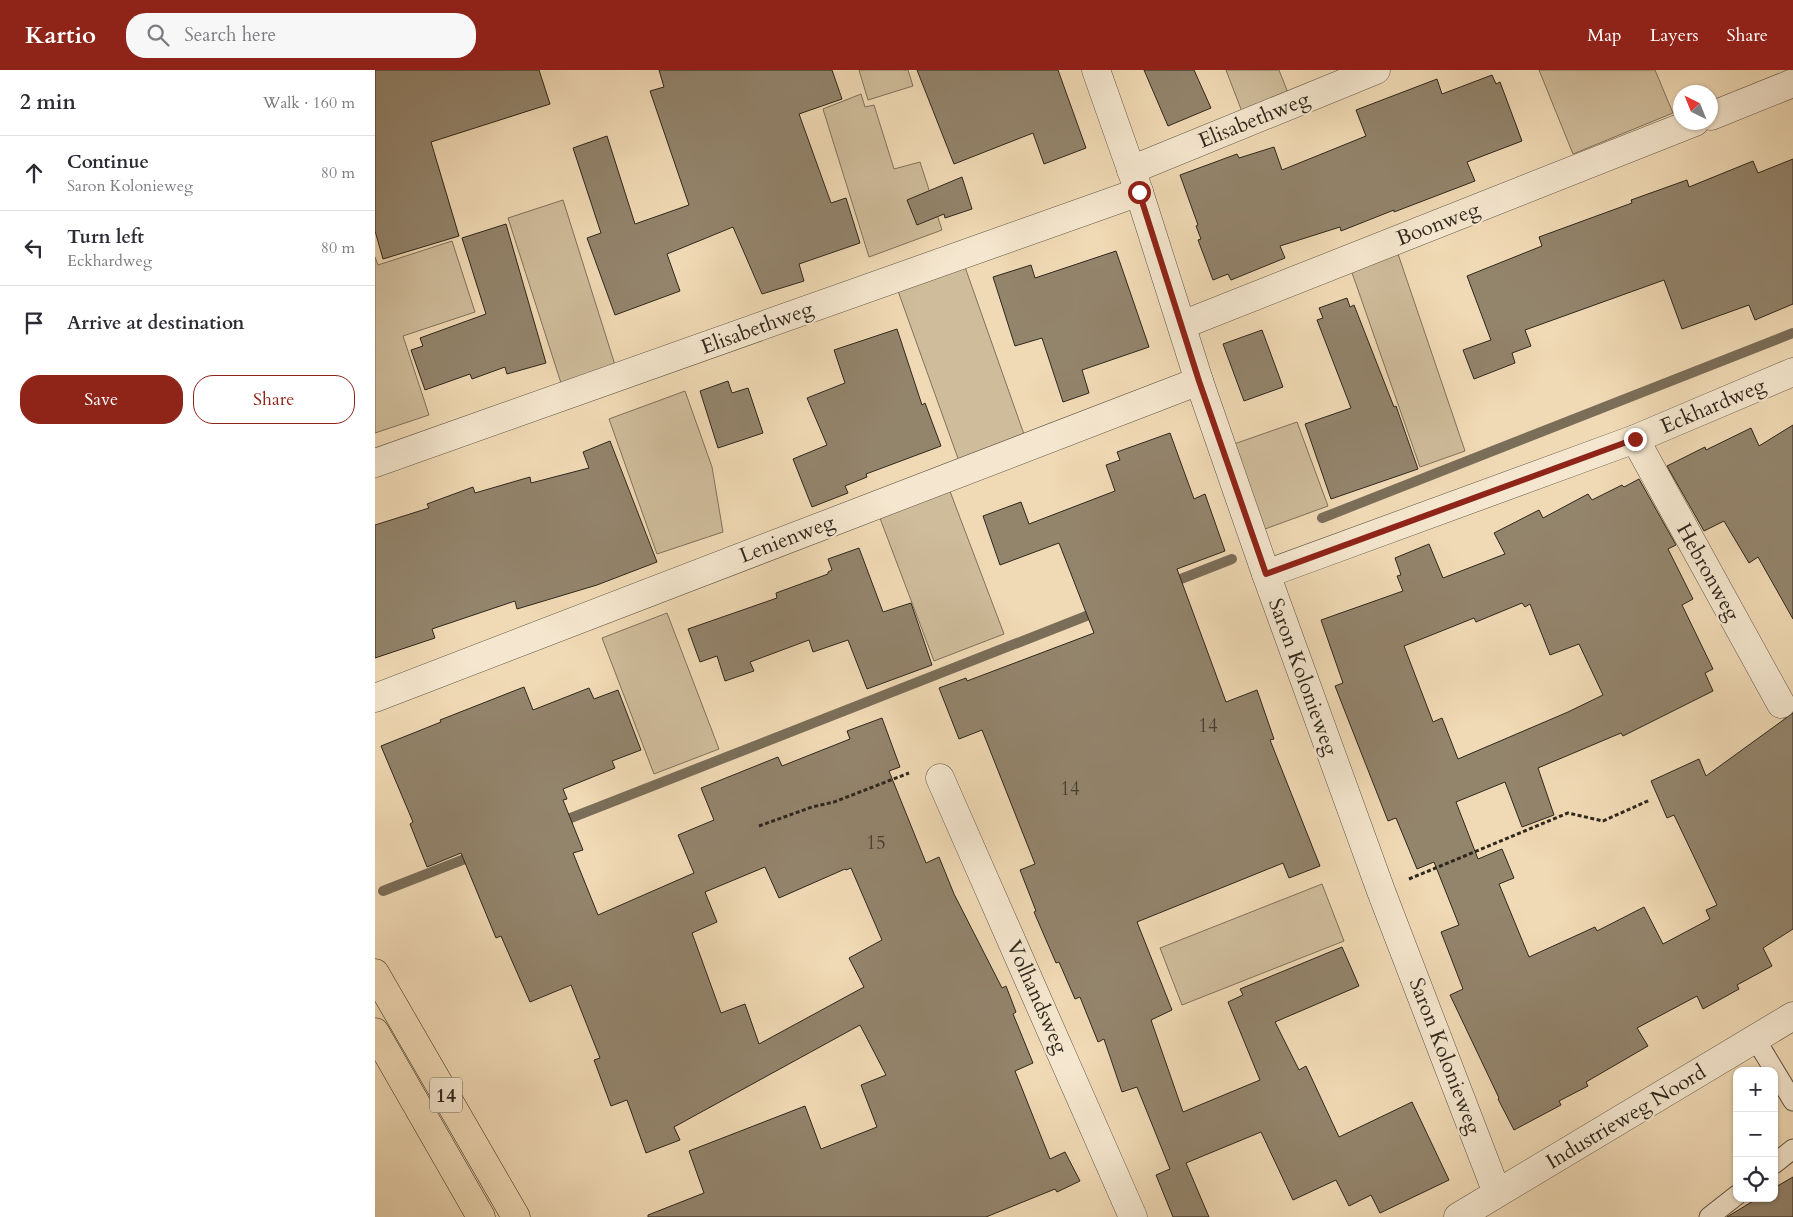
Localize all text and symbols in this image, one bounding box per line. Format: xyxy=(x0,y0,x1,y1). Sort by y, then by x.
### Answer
search box xyxy=(126,13,476,58)
text: Kartio xyxy=(25,19,96,52)
icon: search xyxy=(144,21,172,49)
text: Search here xyxy=(184,22,276,48)
text: Map xyxy=(1587,23,1622,48)
text: Layers xyxy=(1650,23,1699,48)
text: Share xyxy=(1727,23,1768,48)
street label: Elisabethweg xyxy=(1194,84,1314,155)
north arrow xyxy=(1673,85,1718,130)
text: 2 min xyxy=(20,88,76,117)
text: Walk · 160 m xyxy=(263,92,355,114)
text: Continue xyxy=(67,149,149,175)
icon: ahead xyxy=(20,159,48,187)
text: 80 m xyxy=(321,162,355,184)
text: Saron Kolonieweg xyxy=(67,175,193,197)
route start xyxy=(1128,181,1151,204)
street label: Boonweg xyxy=(1392,195,1484,253)
text: Turn left xyxy=(67,224,144,250)
icon: left xyxy=(20,234,48,262)
text: 80 m xyxy=(321,237,355,259)
text: Eckhardweg xyxy=(67,250,152,272)
street label: Elisabethweg xyxy=(697,294,817,362)
icon: arrive xyxy=(20,309,48,337)
text: Arrive at destination xyxy=(67,310,244,336)
street label: Eckhardweg xyxy=(1656,371,1770,441)
button: Save xyxy=(20,375,183,424)
button: Share xyxy=(193,375,355,424)
route end xyxy=(1624,428,1647,451)
street label: Lenienweg xyxy=(735,508,839,570)
street label: Hebronweg xyxy=(1669,518,1747,626)
street label: Saron Kolonieweg xyxy=(1261,594,1345,760)
house number: 14 xyxy=(1198,713,1218,739)
house number: 14 xyxy=(1060,776,1080,802)
house number: 15 xyxy=(866,830,886,856)
street label: Volhandsweg xyxy=(999,936,1075,1058)
street label: Saron Kolonieweg xyxy=(1402,974,1488,1139)
street label: Industrieweg Noord xyxy=(1541,1058,1711,1176)
map controls xyxy=(1733,1067,1778,1202)
button: + xyxy=(1733,1067,1778,1112)
road number: 14 xyxy=(430,1078,462,1112)
button: − xyxy=(1733,1112,1778,1157)
button: locate xyxy=(1733,1157,1778,1202)

